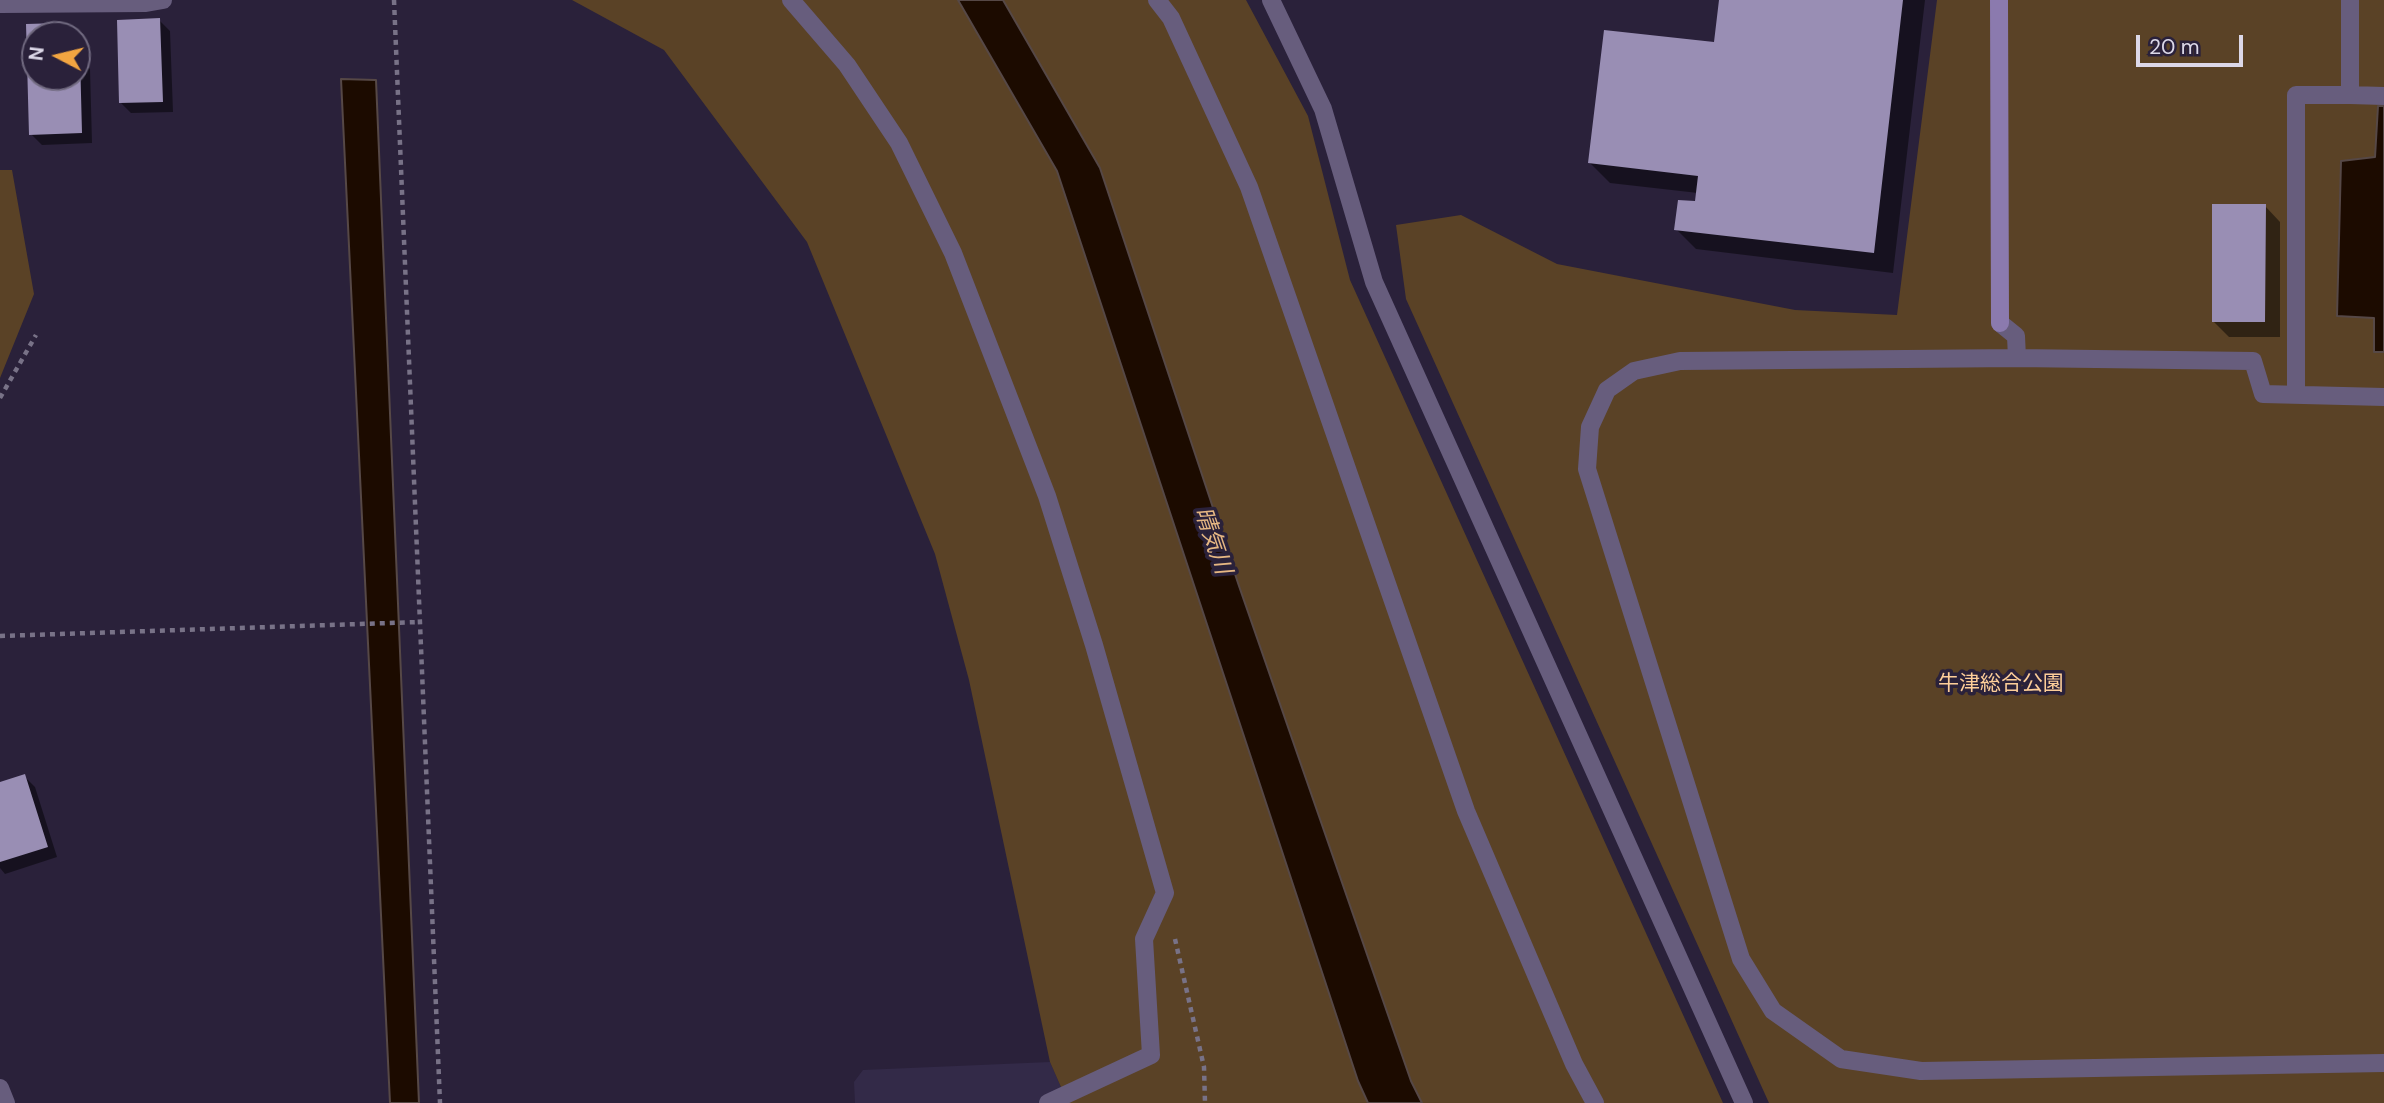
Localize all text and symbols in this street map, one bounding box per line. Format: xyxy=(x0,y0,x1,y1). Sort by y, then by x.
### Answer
north arrow xyxy=(21,21,91,91)
scale bar xyxy=(2139,21,2246,65)
text: 20 m xyxy=(2149,33,2200,61)
text: N xyxy=(23,45,50,62)
water label: 晴気川 xyxy=(1188,504,1236,578)
park label: 牛津総合公園 xyxy=(1938,671,2064,697)

